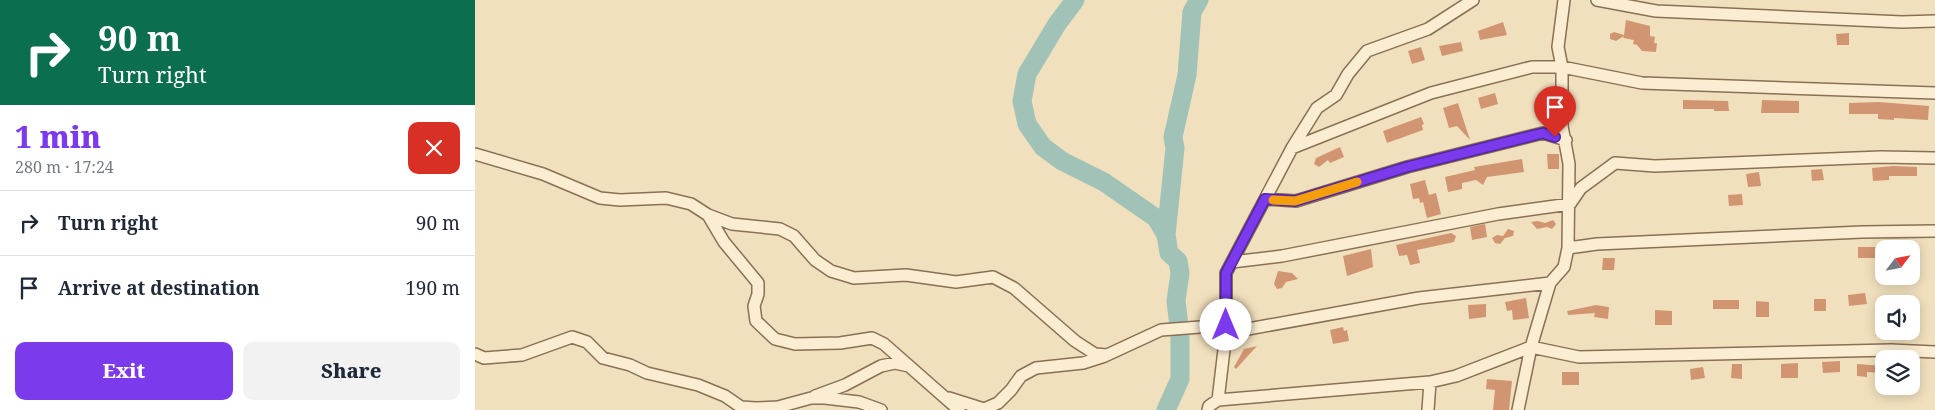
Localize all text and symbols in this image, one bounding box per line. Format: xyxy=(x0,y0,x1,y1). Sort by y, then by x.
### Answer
text: 90 m xyxy=(98,14,181,61)
icon: right xyxy=(15,20,80,85)
text: Turn right xyxy=(98,59,207,89)
pin xyxy=(1534,86,1576,137)
icon: arrive xyxy=(1541,93,1569,121)
text: 1 min xyxy=(15,116,101,157)
button: close xyxy=(408,122,460,174)
text: 280 m · 17:24 xyxy=(15,156,114,178)
icon: right xyxy=(15,209,43,237)
text: Turn right xyxy=(58,210,158,236)
text: 90 m xyxy=(416,210,460,236)
north arrow xyxy=(1875,240,1920,285)
map controls xyxy=(1875,240,1920,395)
icon: arrive xyxy=(15,274,43,302)
text: Arrive at destination xyxy=(58,275,260,301)
text: 190 m xyxy=(405,275,460,301)
button: sound xyxy=(1875,295,1920,340)
position arrow xyxy=(1199,298,1251,350)
button: Exit xyxy=(15,342,233,400)
button: Share xyxy=(243,342,460,400)
button: layers xyxy=(1875,350,1920,395)

